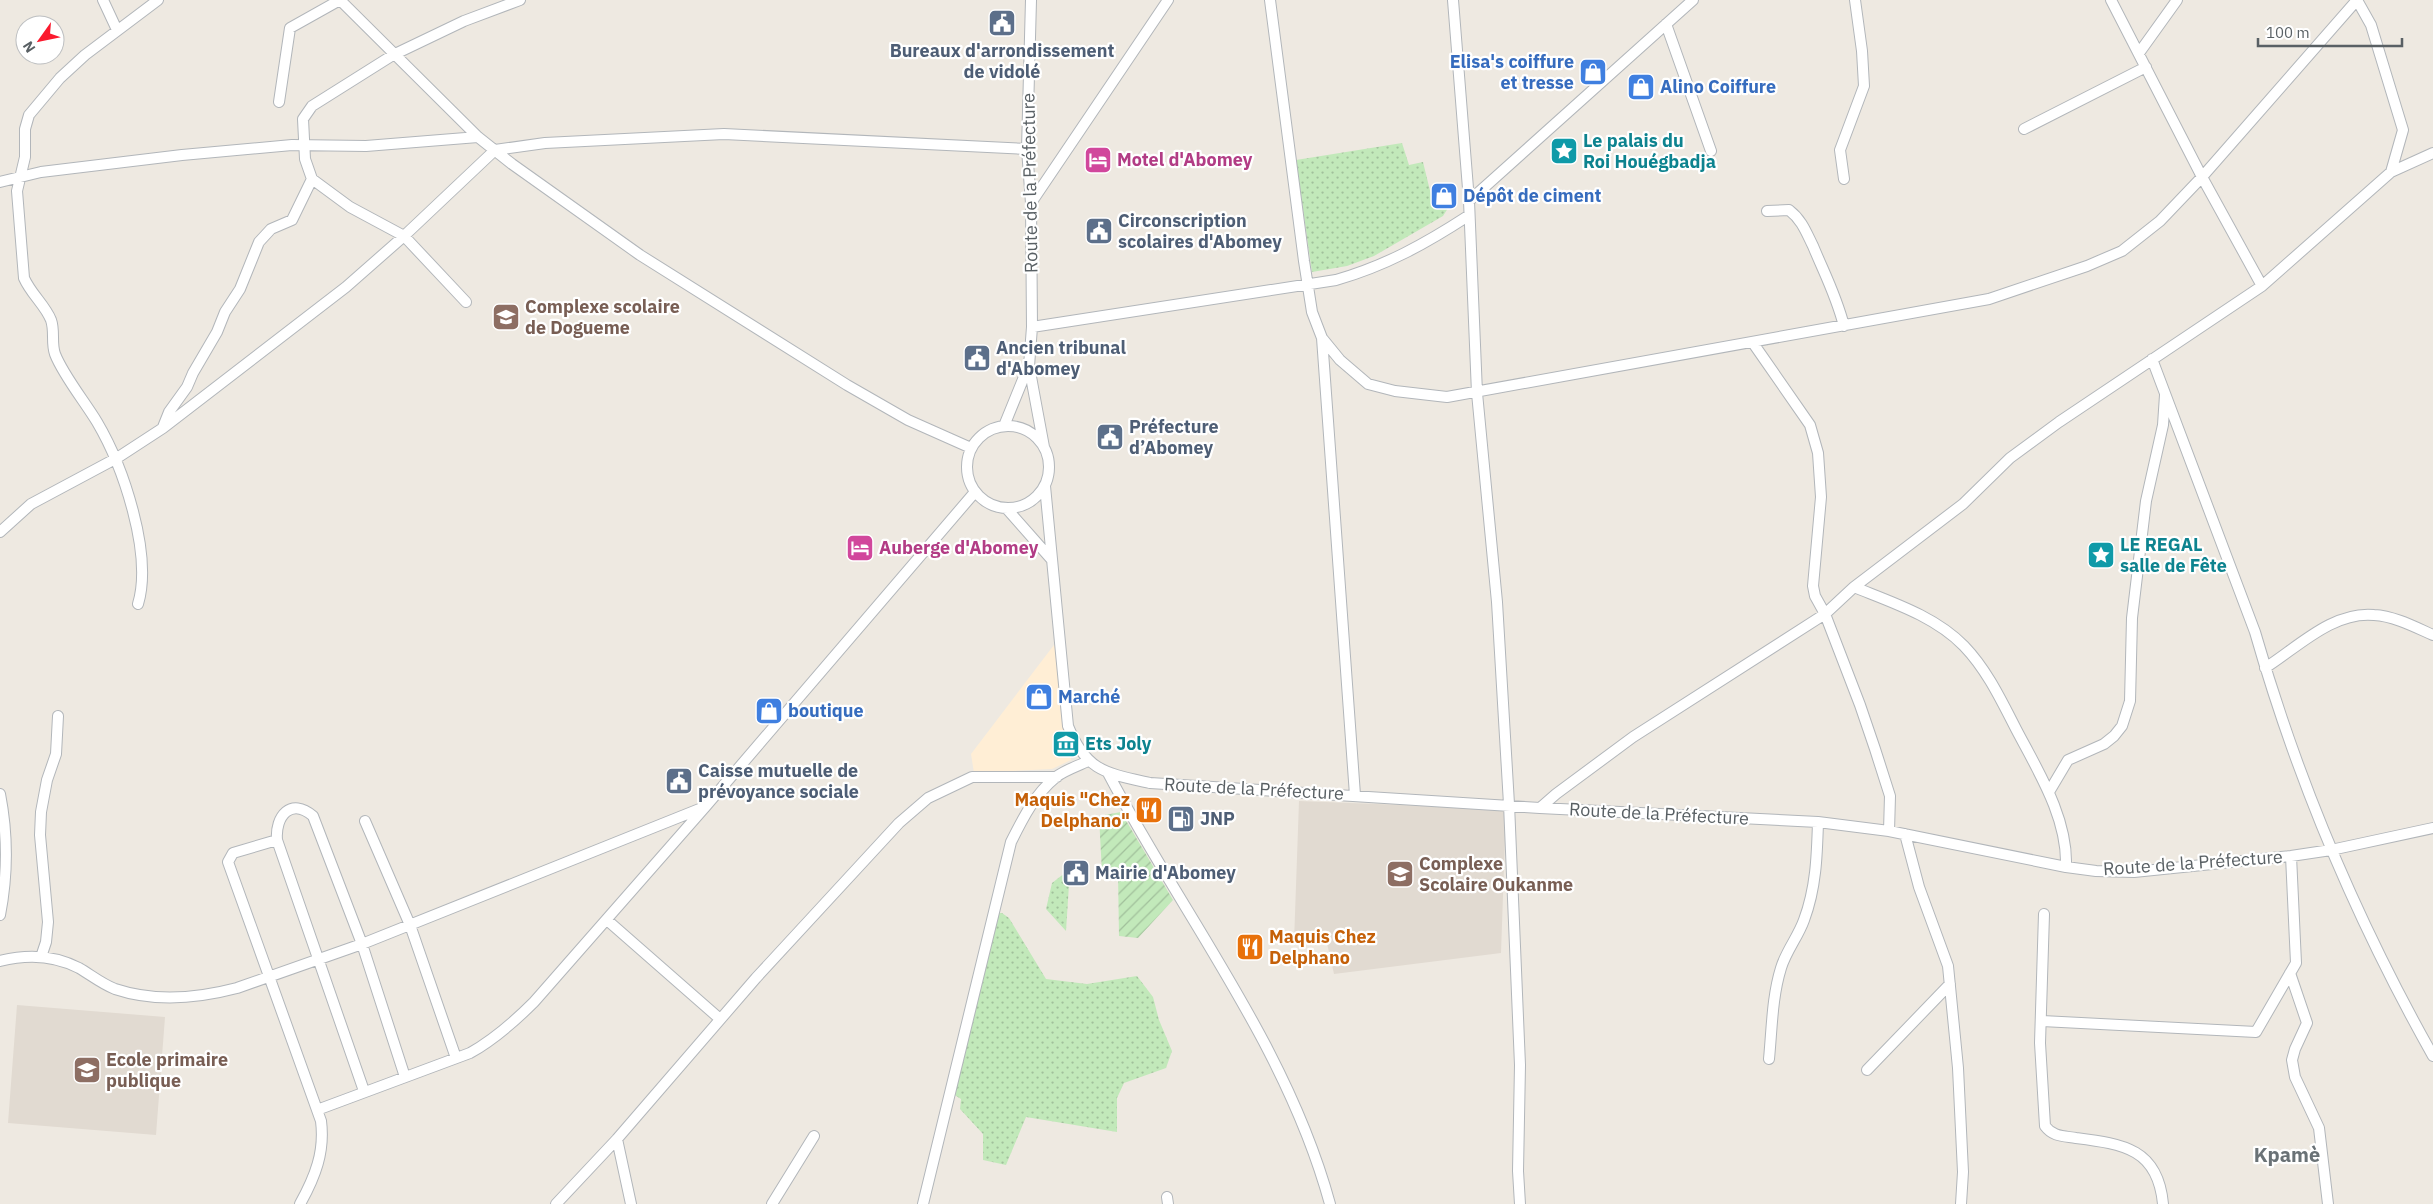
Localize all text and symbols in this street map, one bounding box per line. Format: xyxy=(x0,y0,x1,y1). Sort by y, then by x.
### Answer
public building icon: Bureaux d'arrondissement de vidolé xyxy=(987,8,1017,38)
north arrow xyxy=(15,15,65,65)
scale bar xyxy=(2258,15,2402,47)
text: 100 m xyxy=(2266,23,2310,42)
text: N xyxy=(19,38,39,56)
place label: Bureaux d'arrondissement de vidolé xyxy=(890,39,1114,83)
place label: Elisa's coiffure et tresse xyxy=(1450,50,1574,94)
shop icon: Elisa's coiffure et tresse xyxy=(1578,57,1608,87)
shop icon: Alino Coiffure xyxy=(1626,72,1656,102)
place label: Alino Coiffure xyxy=(1660,75,1776,98)
street label: Route de la Préfecture xyxy=(1016,93,1043,273)
place label: Le palais du Roi Houégbadja xyxy=(1583,129,1716,173)
place icon: Le palais du Roi Houégbadja xyxy=(1549,136,1579,166)
hotel icon: Motel d'Abomey xyxy=(1083,145,1113,175)
place label: Motel d'Abomey xyxy=(1117,148,1253,171)
shop icon: Dépôt de ciment xyxy=(1429,181,1459,211)
place label: Dépôt de ciment xyxy=(1463,184,1601,207)
place label: Circonscription scolaires d'Abomey xyxy=(1118,209,1282,253)
public building icon: Circonscription scolaires d'Abomey xyxy=(1084,216,1114,246)
place label: Complexe scolaire de Dogueme xyxy=(525,295,680,339)
school or university icon: Complexe scolaire de Dogueme xyxy=(491,302,521,332)
place label: Ancien tribunal d'Abomey xyxy=(996,336,1127,380)
public building icon: Ancien tribunal d'Abomey xyxy=(962,343,992,373)
place label: Préfecture d’Abomey xyxy=(1129,415,1219,459)
public building icon: Préfecture d’Abomey xyxy=(1095,422,1125,452)
hotel icon: Auberge d'Abomey xyxy=(845,533,875,563)
place label: LE REGAL salle de Fête xyxy=(2120,533,2227,577)
place label: Auberge d'Abomey xyxy=(879,536,1039,559)
place icon: LE REGAL salle de Fête xyxy=(2086,540,2116,570)
shop icon: Marché xyxy=(1024,682,1054,712)
place label: Marché xyxy=(1058,685,1120,708)
shop icon: boutique xyxy=(754,696,784,726)
place label: boutique xyxy=(788,699,864,722)
museum icon: Ets Joly xyxy=(1051,729,1081,759)
place label: Ets Joly xyxy=(1085,732,1152,755)
place label: Caisse mutuelle de prévoyance sociale xyxy=(698,759,859,803)
public building icon: Caisse mutuelle de prévoyance sociale xyxy=(664,766,694,796)
street label: Route de la Préfecture xyxy=(1164,772,1345,805)
place label: Maquis "Chez Delphano" xyxy=(1014,788,1130,832)
restaurant icon: Maquis "Chez Delphano" xyxy=(1134,795,1164,825)
street label: Route de la Préfecture xyxy=(1569,797,1750,830)
fuel station icon: JNP xyxy=(1166,804,1196,834)
place label: JNP xyxy=(1200,807,1235,830)
street label: Route de la Préfecture xyxy=(2102,845,2284,880)
place label: Complexe Scolaire Oukanme xyxy=(1419,852,1573,896)
public building icon: Mairie d'Abomey xyxy=(1061,858,1091,888)
school or university icon: Complexe Scolaire Oukanme xyxy=(1385,859,1415,889)
place label: Mairie d'Abomey xyxy=(1095,861,1236,884)
place label: Maquis Chez Delphano xyxy=(1269,925,1376,969)
restaurant icon: Maquis Chez Delphano xyxy=(1235,932,1265,962)
place label: Ecole primaire publique xyxy=(106,1048,228,1092)
school or university icon: Ecole primaire publique xyxy=(72,1055,102,1085)
district label: Kpamè xyxy=(2254,1141,2320,1168)

